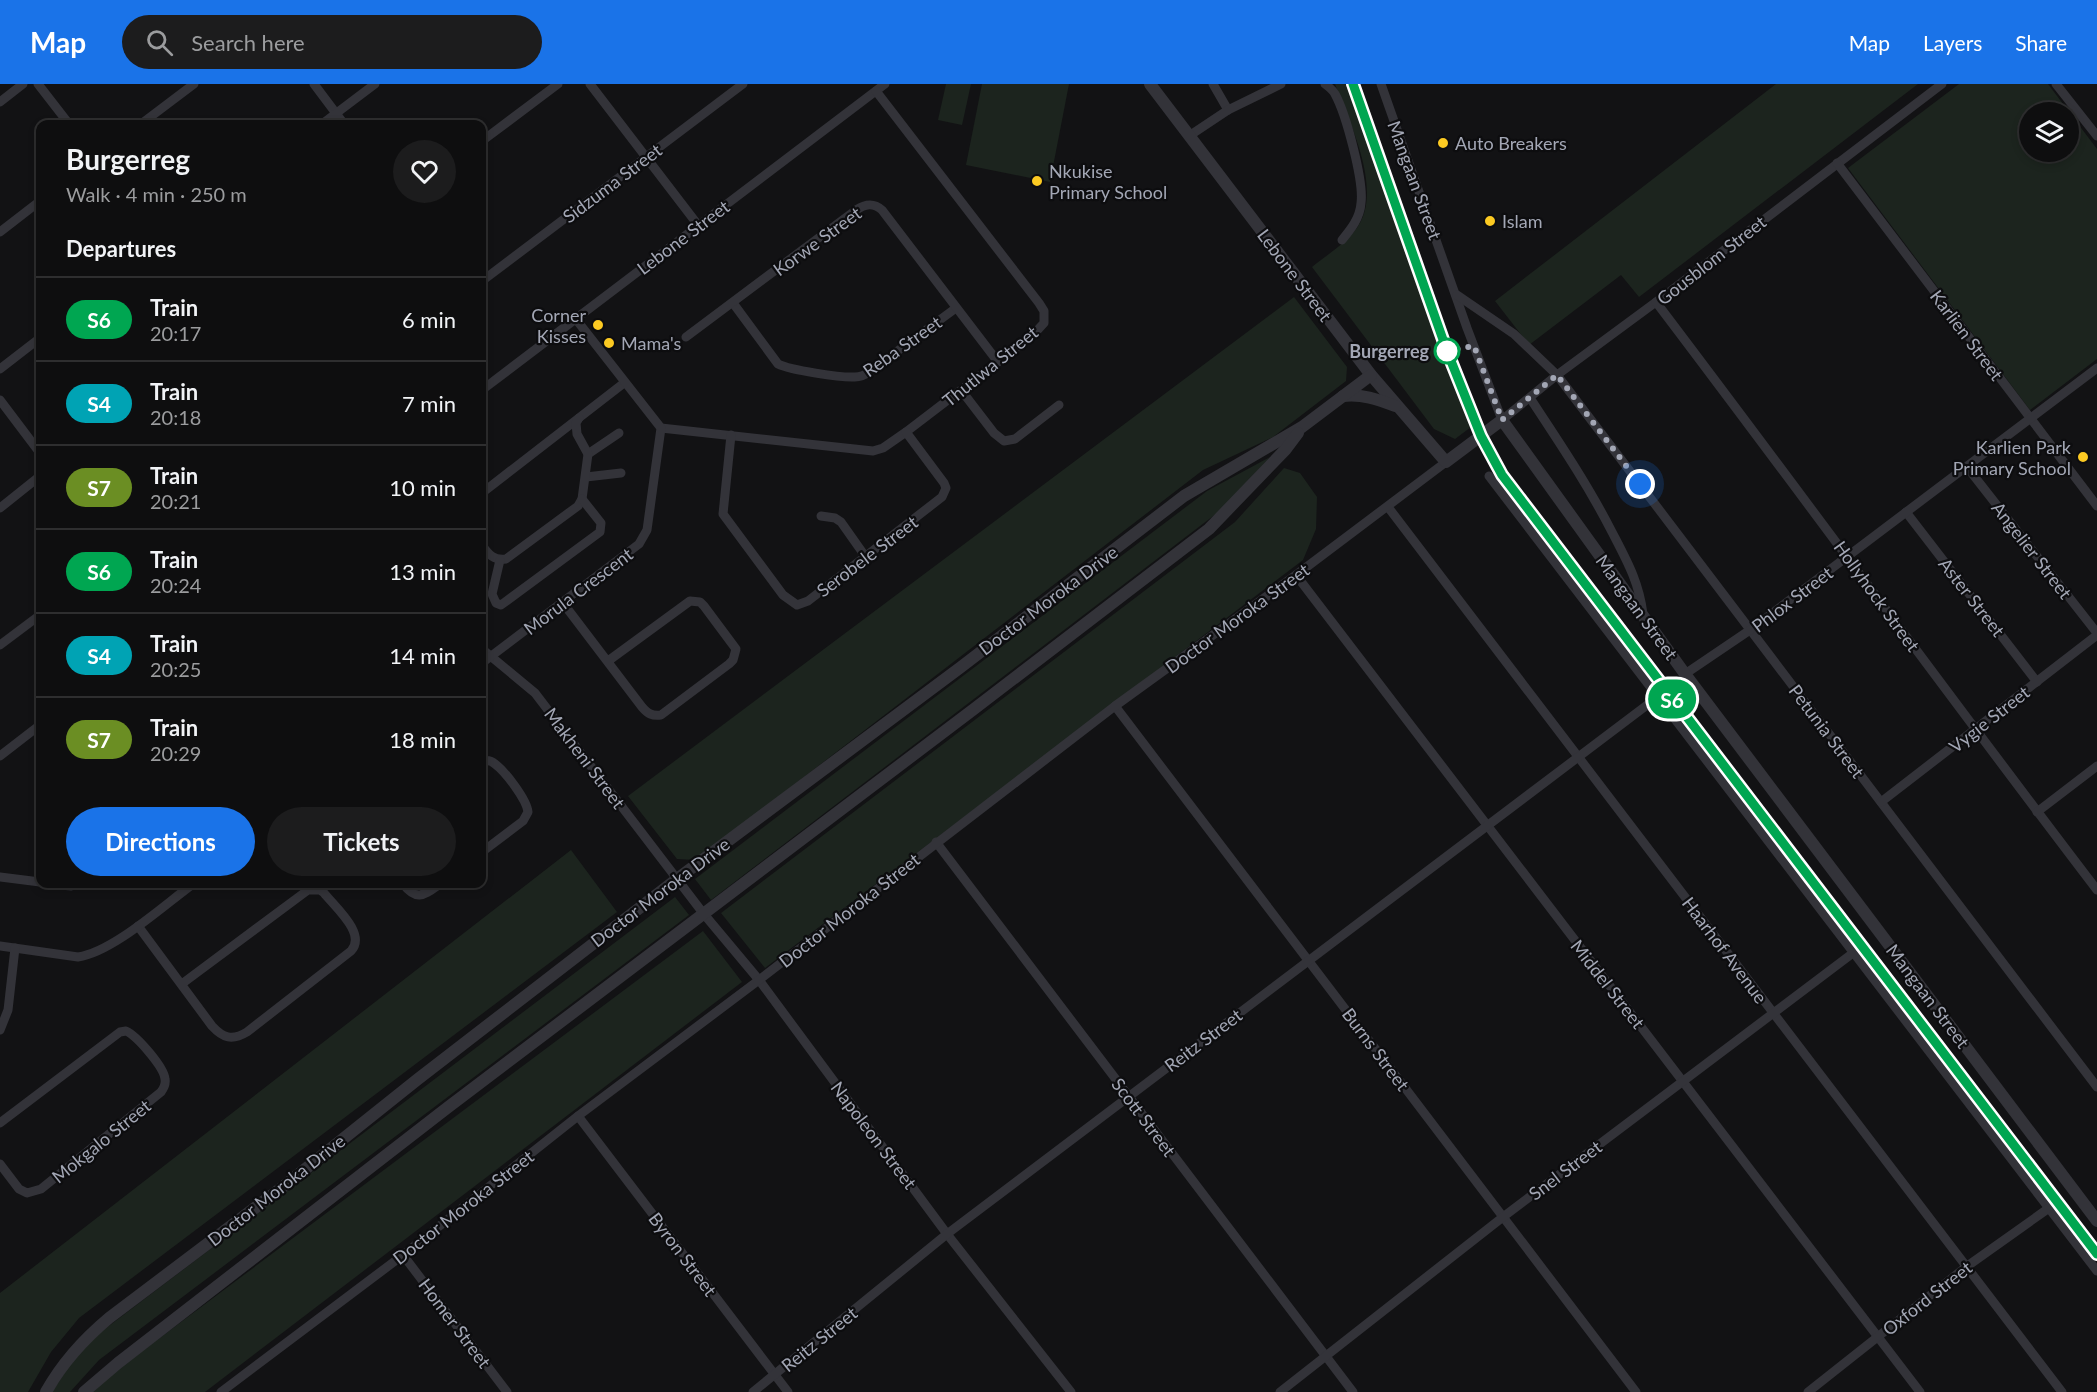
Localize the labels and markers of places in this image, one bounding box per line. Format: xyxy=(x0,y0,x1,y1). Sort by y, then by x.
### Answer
place label: Auto Breakers xyxy=(1455,132,1567,154)
marker: Auto Breakers xyxy=(1436,136,1450,150)
place label: Nkukise Primary School xyxy=(1049,160,1167,203)
marker: Nkukise Primary School xyxy=(1030,174,1044,188)
place label: Islam xyxy=(1502,210,1543,232)
marker: Islam xyxy=(1483,214,1497,228)
place label: Corner Kisses xyxy=(531,304,586,347)
marker: Corner Kisses xyxy=(591,318,605,332)
place label: Mama's xyxy=(621,332,681,354)
marker: Mama's xyxy=(602,336,616,350)
marker: Burgerreg xyxy=(1434,338,1460,364)
place label: Burgerreg xyxy=(1349,340,1429,362)
place label: Karlien Park Primary School xyxy=(1953,436,2072,479)
marker: Karlien Park Primary School xyxy=(2076,450,2090,464)

